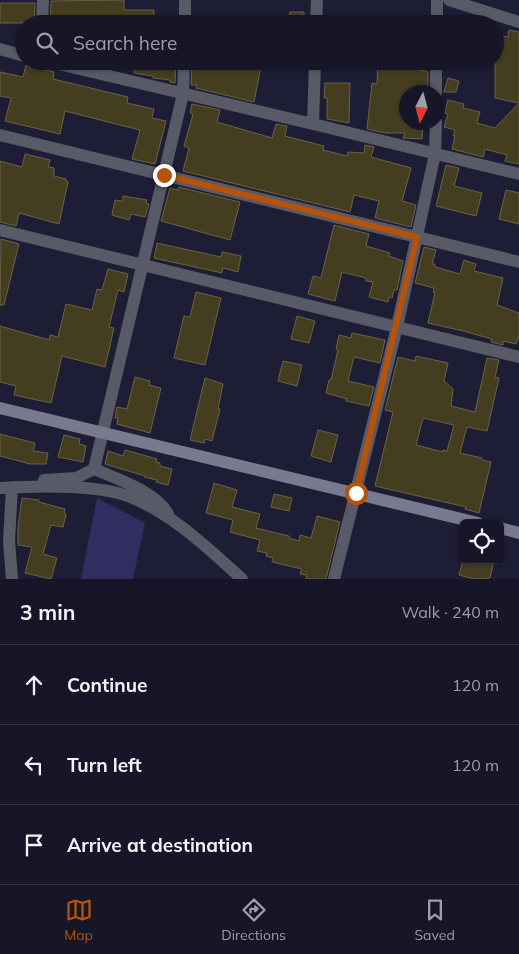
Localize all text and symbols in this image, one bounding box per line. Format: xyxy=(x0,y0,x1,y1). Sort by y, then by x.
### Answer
search box xyxy=(15,15,504,70)
icon: search xyxy=(33,29,61,57)
text: Search here xyxy=(73,31,177,55)
north arrow xyxy=(399,85,444,130)
route end xyxy=(153,164,176,187)
route start xyxy=(345,482,368,505)
map controls xyxy=(459,519,504,564)
button: locate xyxy=(459,519,504,564)
text: 3 min xyxy=(20,599,75,625)
text: Walk · 240 m xyxy=(401,602,499,622)
icon: ahead xyxy=(20,671,48,699)
text: Continue xyxy=(67,673,147,697)
text: 120 m xyxy=(452,675,499,695)
icon: left xyxy=(20,751,48,779)
text: Turn left xyxy=(67,753,142,777)
text: 120 m xyxy=(452,755,499,775)
icon: arrive xyxy=(20,831,48,859)
text: Arrive at destination xyxy=(67,833,253,857)
tab: Map xyxy=(64,896,93,944)
tab: Directions xyxy=(221,896,286,944)
tab: Saved xyxy=(414,896,455,944)

